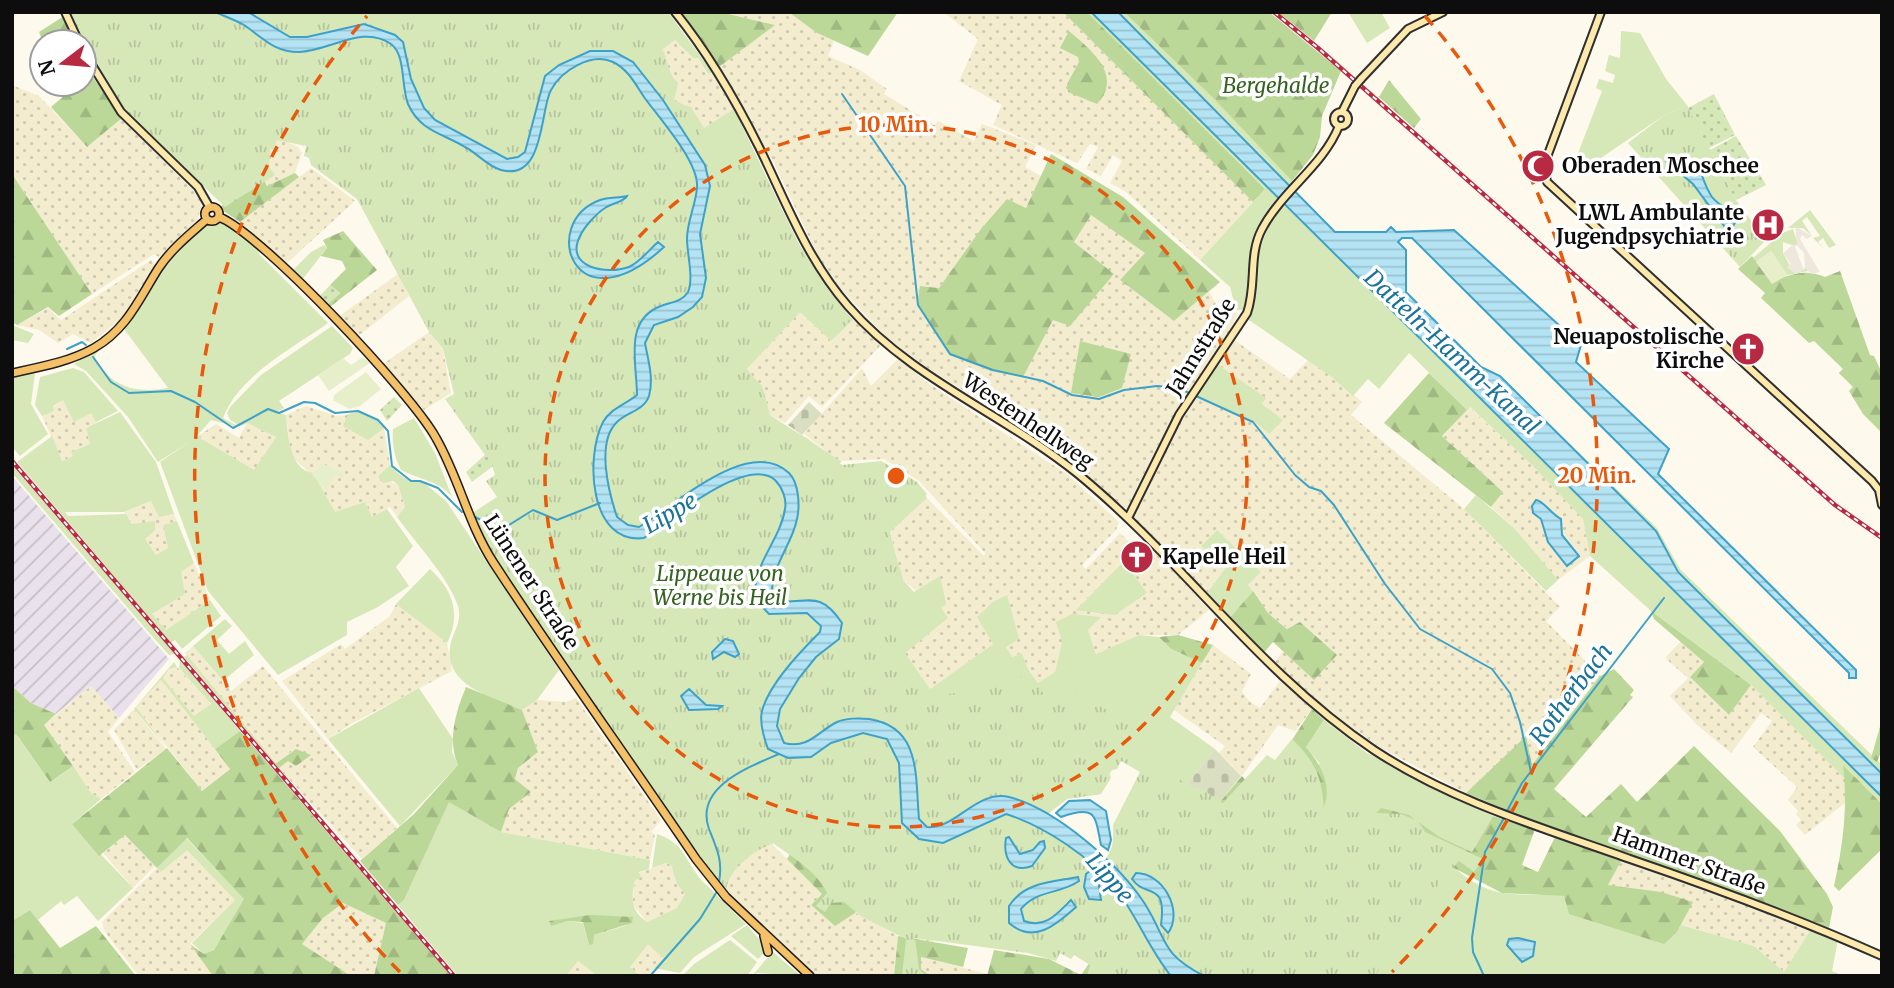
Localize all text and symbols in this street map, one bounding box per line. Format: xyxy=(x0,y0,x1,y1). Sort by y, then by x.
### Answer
north arrow xyxy=(28,28,98,98)
text: N xyxy=(33,57,60,78)
park label: Bergehalde xyxy=(1222,72,1330,99)
text: 10 Min. xyxy=(858,111,934,138)
mosque icon: Oberaden Moschee xyxy=(1519,147,1557,185)
place label: Oberaden Moschee xyxy=(1562,152,1759,179)
place label: LWL Ambulante Jugendpsychiatrie xyxy=(1555,199,1744,250)
hospital icon: LWL Ambulante Jugendpsychiatrie xyxy=(1749,206,1787,244)
water label: Datteln-Hamm-Kanal xyxy=(1358,262,1546,440)
street label: Jahnstraße xyxy=(1159,293,1241,401)
place label: Neuapostolische Kirche xyxy=(1553,323,1724,374)
church icon: Neuapostolische Kirche xyxy=(1729,330,1767,368)
street label: Westenhellweg xyxy=(957,366,1099,475)
text: 20 Min. xyxy=(1557,462,1637,489)
centre of rings xyxy=(884,464,908,488)
water label: Lippe xyxy=(638,486,702,540)
street label: Lünener Straße xyxy=(478,509,585,655)
church icon: Kapelle Heil xyxy=(1118,538,1156,576)
place label: Kapelle Heil xyxy=(1162,543,1286,570)
park label: Lippeaue von Werne bis Heil xyxy=(653,560,787,611)
water label: Rotherbach xyxy=(1523,637,1618,750)
street label: Hammer Straße xyxy=(1609,820,1769,901)
water label: Lippe xyxy=(1081,846,1140,909)

